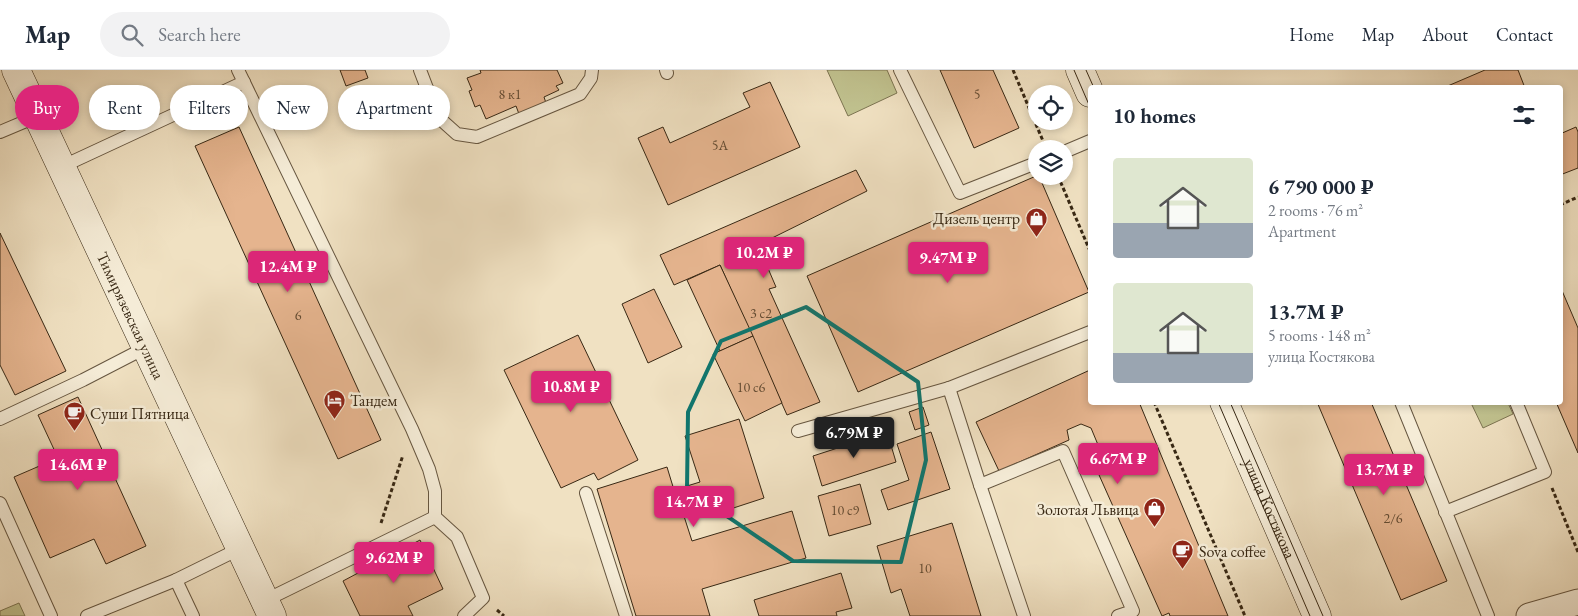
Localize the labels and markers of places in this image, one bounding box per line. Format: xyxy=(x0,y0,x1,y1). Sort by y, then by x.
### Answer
shop icon: Дизель центр xyxy=(1024,206,1048,237)
place label: Дизель центр xyxy=(933,208,1020,229)
pin: 10.2M ₽ xyxy=(718,236,810,279)
pin: 9.47M ₽ xyxy=(902,242,994,284)
pin: 12.4M ₽ xyxy=(242,250,334,293)
pin: 10.8M ₽ xyxy=(525,370,617,413)
hotel icon: Тандем xyxy=(322,388,346,419)
place label: Тандем xyxy=(350,390,397,411)
cafe icon: Суши Пятница xyxy=(62,401,86,432)
place label: Суши Пятница xyxy=(90,403,190,424)
pin: 6.79M ₽ xyxy=(808,416,900,459)
pin: 6.67M ₽ xyxy=(1072,442,1164,485)
pin: 14.6M ₽ xyxy=(32,448,124,491)
pin: 13.7M ₽ xyxy=(1338,454,1430,496)
pin: 14.7M ₽ xyxy=(648,486,740,528)
shop icon: Золотая Львица xyxy=(1143,497,1167,528)
place label: Золотая Львица xyxy=(1037,499,1140,520)
cafe icon: Sova coffee xyxy=(1171,539,1195,570)
place label: Sova coffee xyxy=(1199,541,1266,562)
pin: 9.62M ₽ xyxy=(348,542,440,584)

